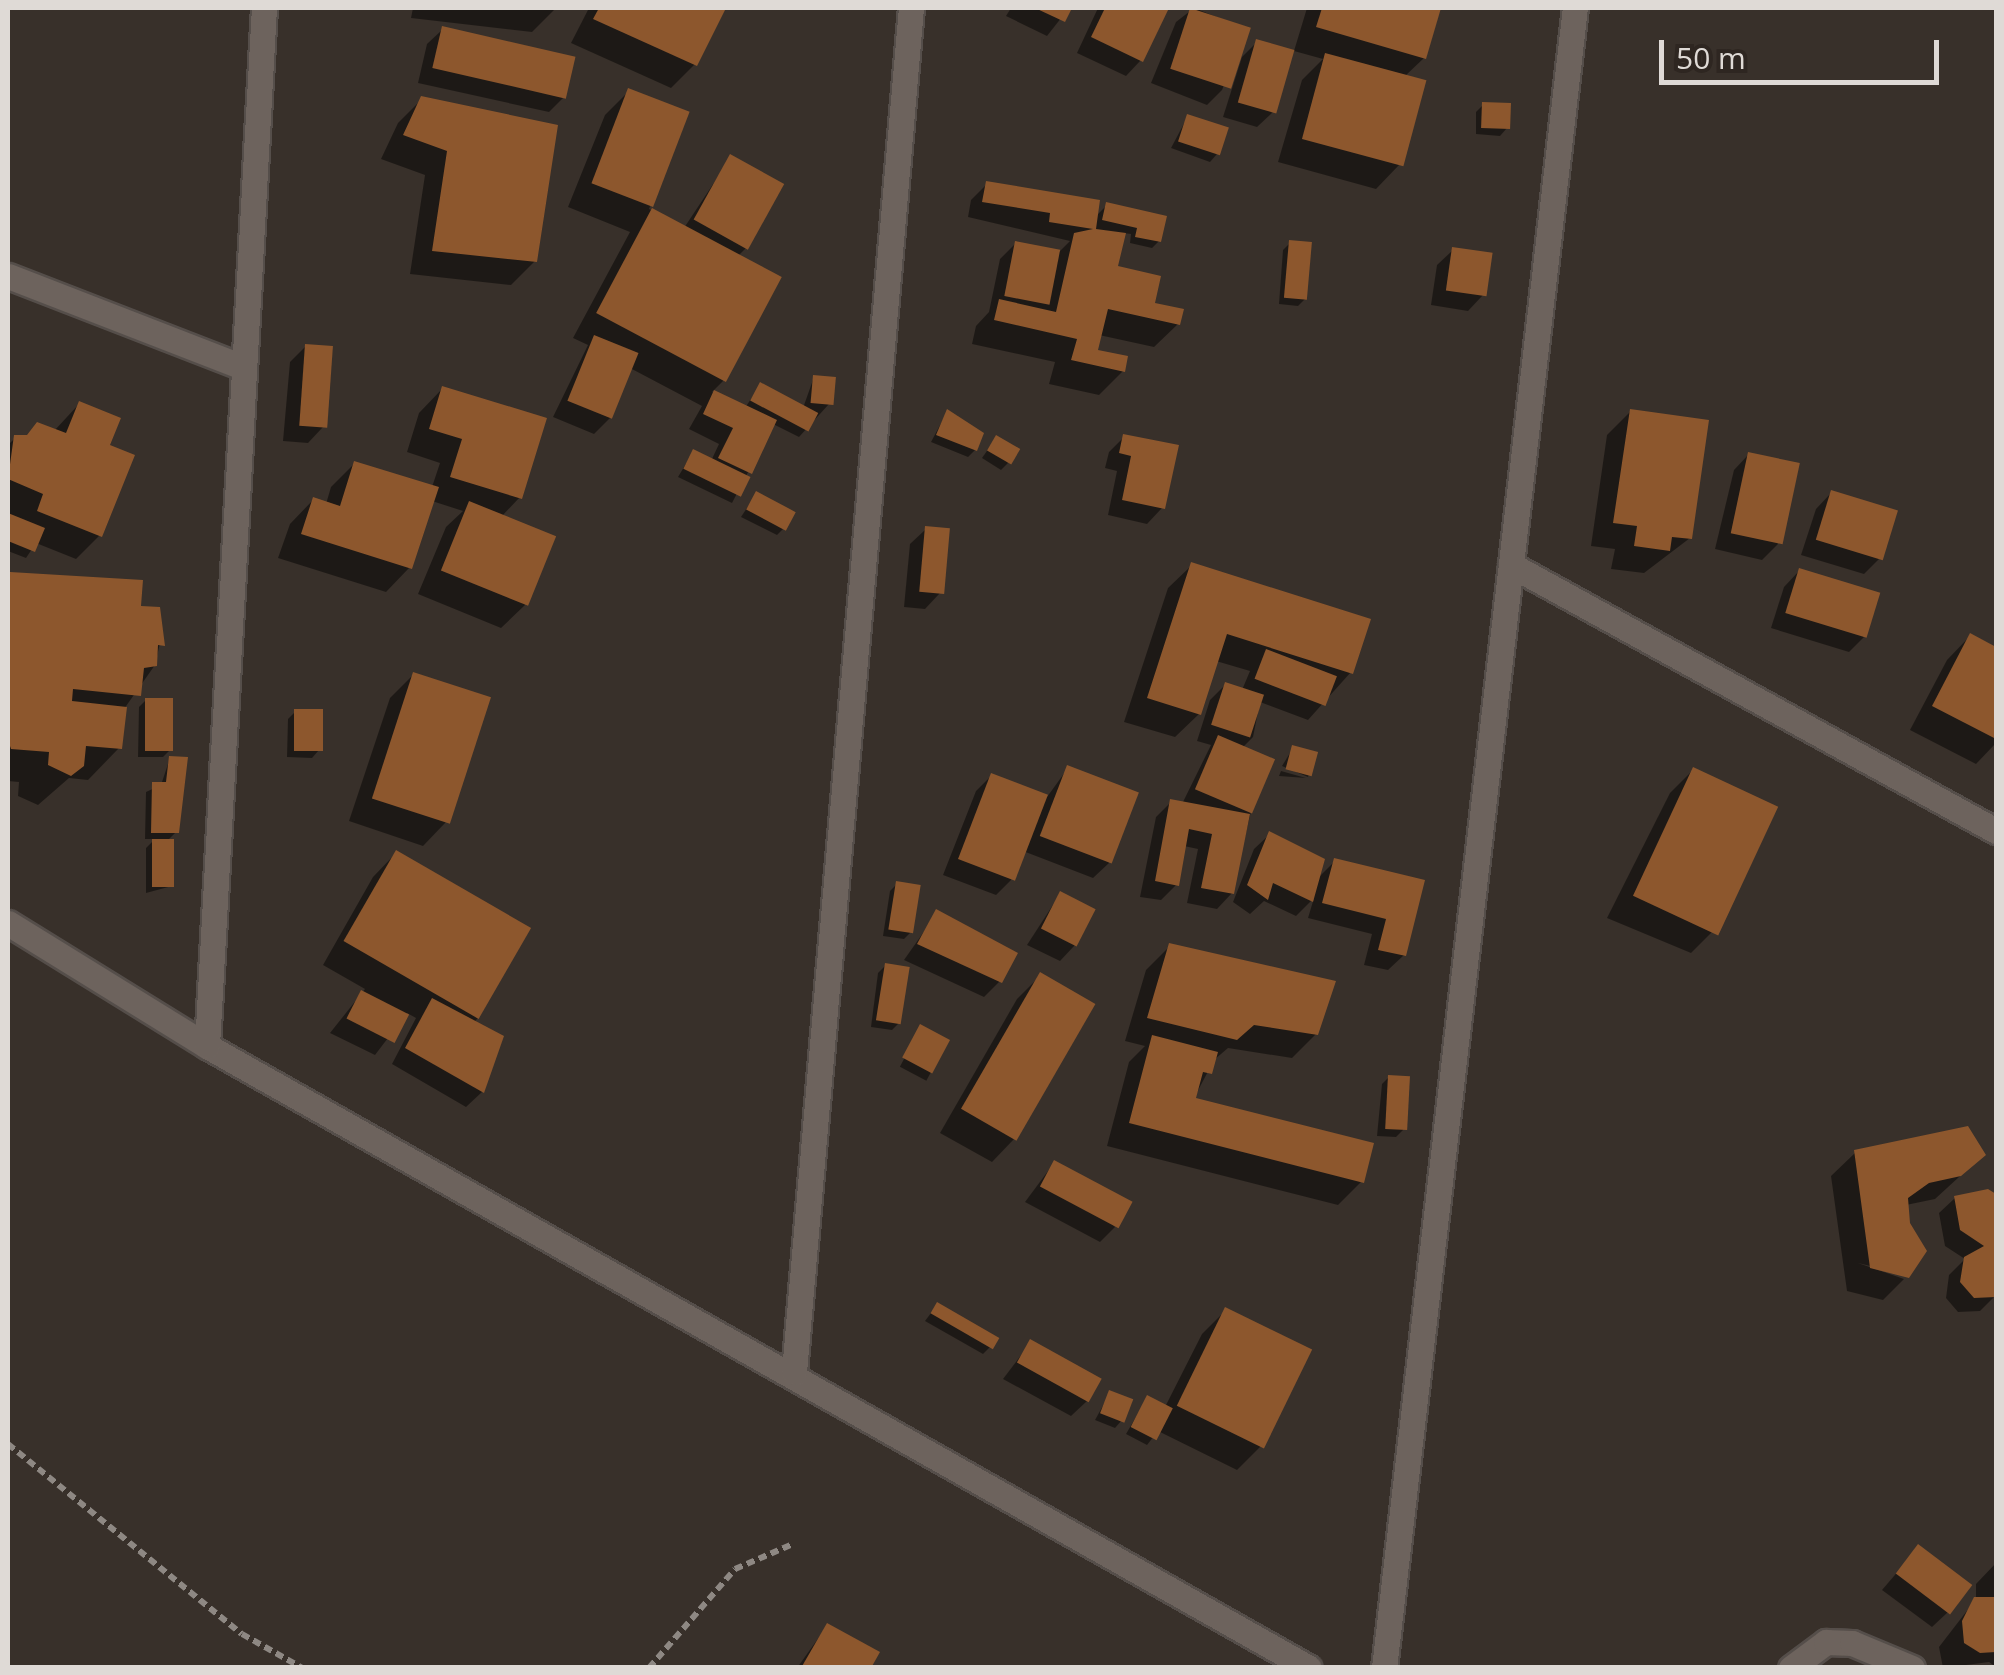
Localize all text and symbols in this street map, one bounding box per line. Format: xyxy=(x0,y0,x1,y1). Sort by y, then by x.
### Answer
scale bar xyxy=(1664,20,1944,82)
text: 50 m xyxy=(1676,37,1746,78)

